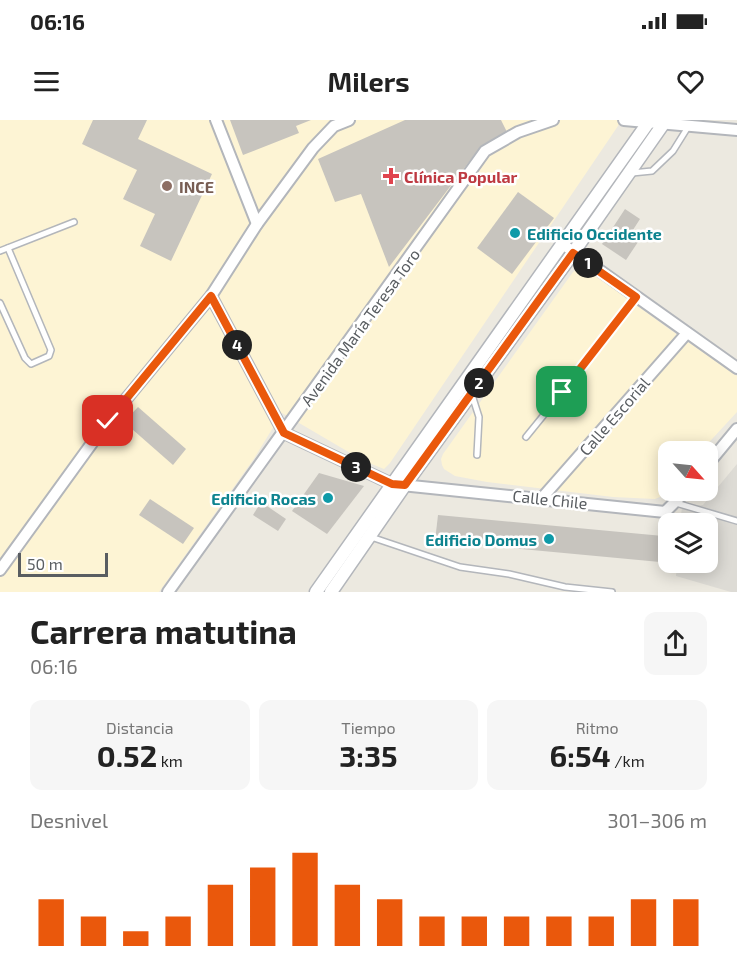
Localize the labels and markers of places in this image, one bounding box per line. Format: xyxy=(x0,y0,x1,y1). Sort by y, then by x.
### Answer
marker: Clínica Popular xyxy=(382,167,400,185)
place label: Clínica Popular xyxy=(404,167,518,186)
place label: INCE xyxy=(179,177,214,196)
marker: INCE xyxy=(160,179,174,193)
place label: Edificio Occidente xyxy=(527,224,662,243)
marker: Edificio Occidente xyxy=(508,226,522,240)
pin: 1 xyxy=(573,248,603,278)
pin: 4 xyxy=(222,330,252,360)
pin xyxy=(536,366,587,417)
pin: 2 xyxy=(464,368,494,398)
pin xyxy=(82,395,133,446)
pin: 3 xyxy=(341,452,371,482)
place label: Edificio Rocas xyxy=(211,489,316,508)
marker: Edificio Rocas xyxy=(321,491,335,505)
place label: Edificio Domus xyxy=(425,530,537,549)
marker: Edificio Domus xyxy=(542,532,556,546)

